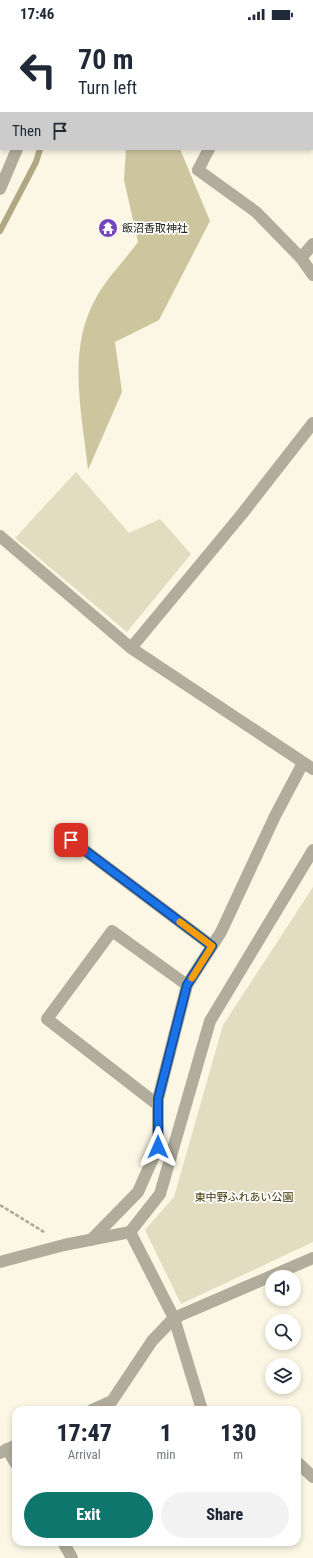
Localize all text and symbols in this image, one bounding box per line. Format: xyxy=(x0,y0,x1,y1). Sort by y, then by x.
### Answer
text: 17:46 xyxy=(20,5,54,23)
text: 70 m xyxy=(78,43,134,76)
icon: left xyxy=(12,44,64,96)
text: Turn left xyxy=(78,77,137,98)
icon: arrive xyxy=(49,120,71,142)
text: Then xyxy=(12,122,41,140)
temple icon: 飯沼香取神社 xyxy=(97,217,119,239)
place label: 飯沼香取神社 xyxy=(122,222,188,235)
pin xyxy=(54,823,88,857)
icon: arrive xyxy=(60,829,82,851)
position arrow xyxy=(137,1126,179,1168)
park label: 東中野ふれあい公園 xyxy=(195,1191,294,1204)
map controls xyxy=(265,1270,301,1394)
button: sound xyxy=(265,1270,301,1306)
button: search xyxy=(265,1314,301,1350)
button: layers xyxy=(265,1358,301,1394)
text: 17:47 xyxy=(56,1419,112,1447)
text: 1 xyxy=(160,1419,172,1447)
text: 130 xyxy=(220,1419,257,1447)
text: Arrival xyxy=(68,1447,101,1462)
text: min xyxy=(156,1447,176,1462)
text: m xyxy=(233,1447,243,1462)
button: Exit xyxy=(24,1492,153,1538)
button: Share xyxy=(161,1492,289,1538)

